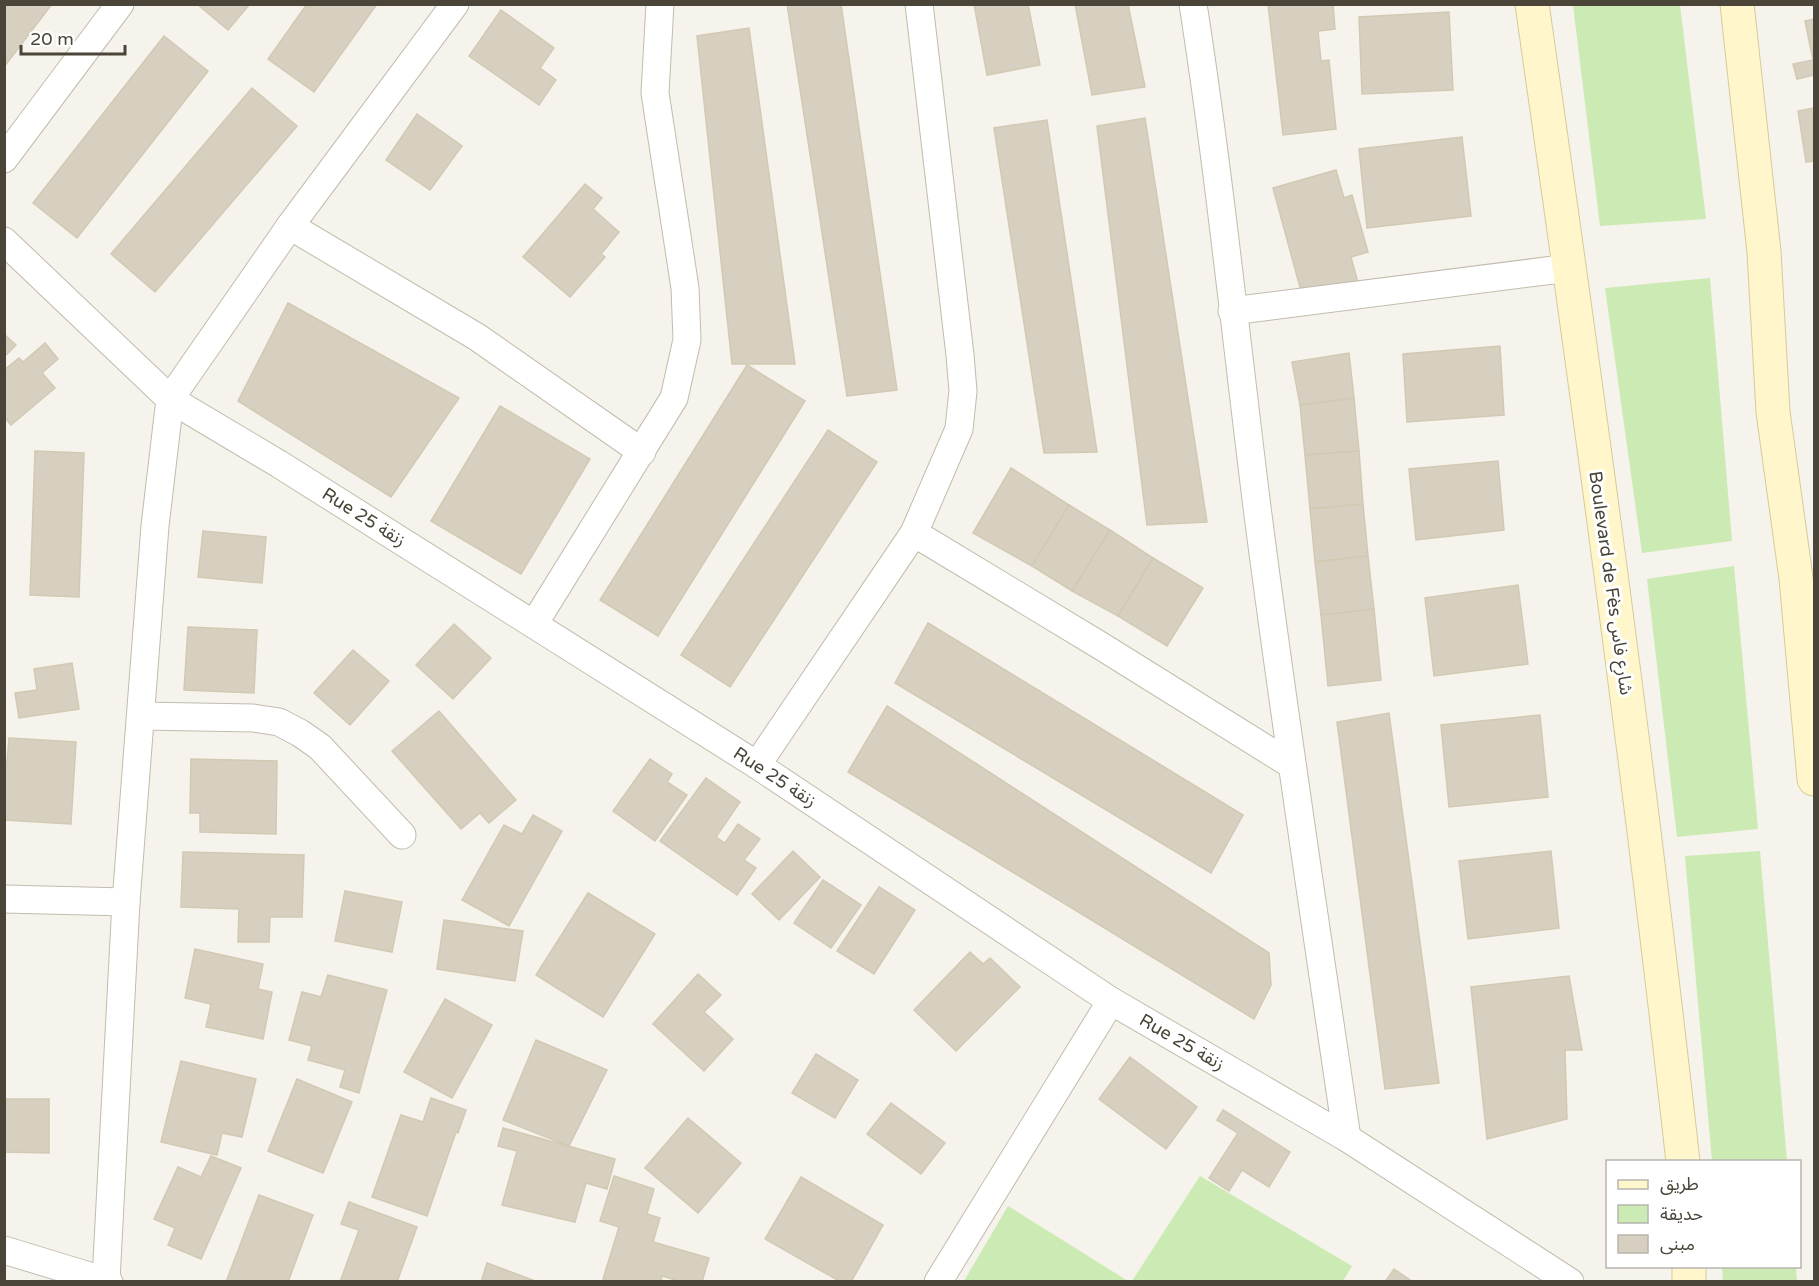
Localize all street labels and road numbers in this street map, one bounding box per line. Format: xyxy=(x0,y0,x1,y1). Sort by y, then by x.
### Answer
street label: Boulevard de Fès شارع فاس xyxy=(1581,470,1638,697)
street label: Rue 25 زنقة xyxy=(318,483,410,551)
street label: Rue 25 زنقة xyxy=(729,742,821,812)
street label: Rue 25 زنقة xyxy=(1136,1009,1228,1075)

